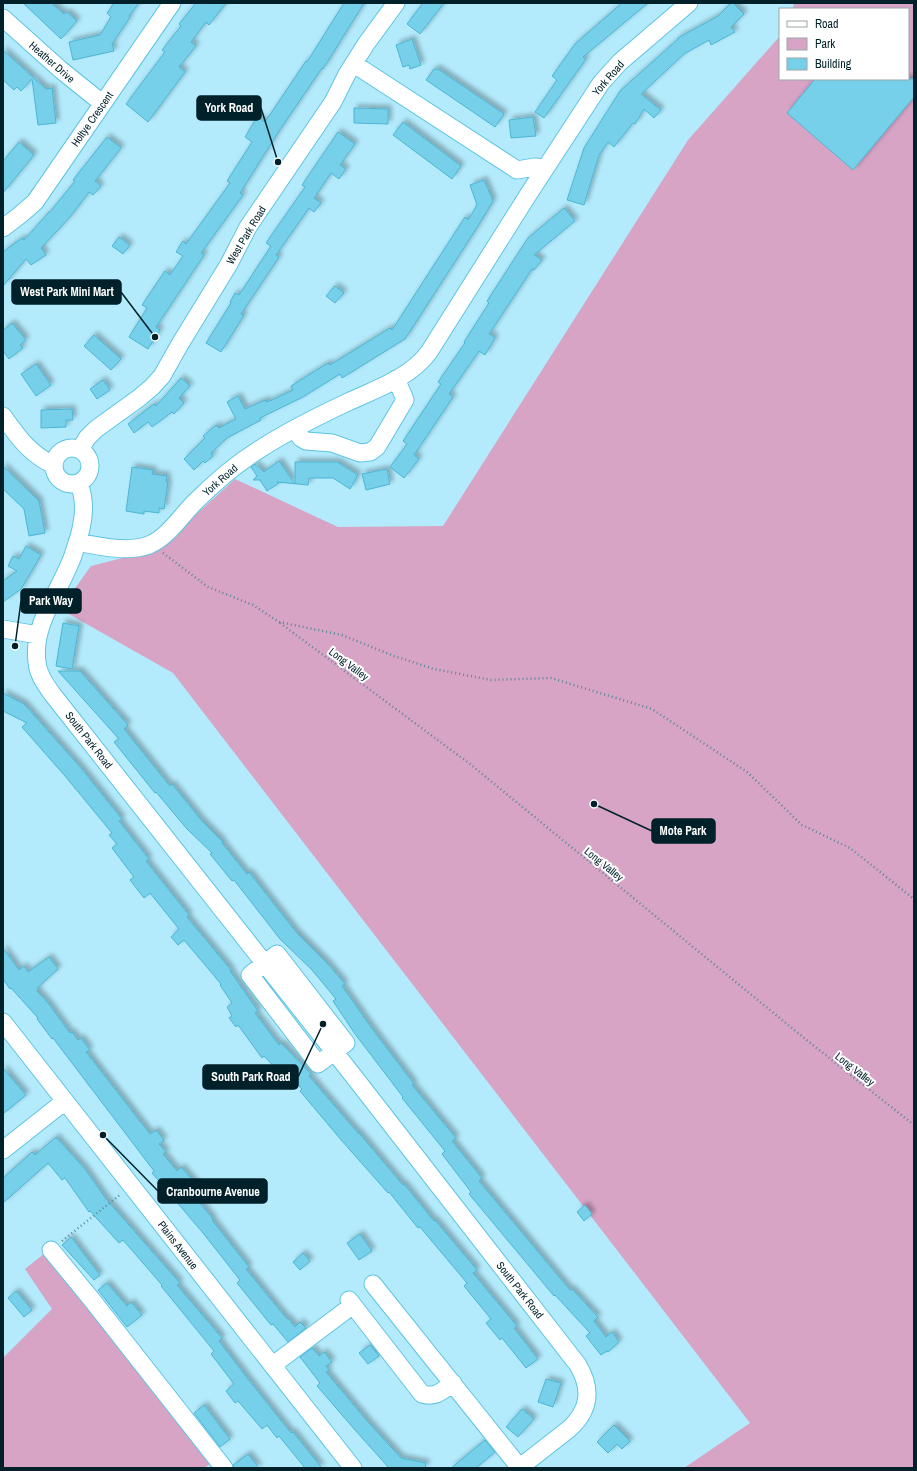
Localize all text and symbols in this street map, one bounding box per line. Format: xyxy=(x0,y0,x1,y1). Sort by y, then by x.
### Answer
legend xyxy=(779,8,909,80)
text: Road xyxy=(815,16,839,32)
text: Park xyxy=(815,36,835,52)
street label: Heather Drive xyxy=(26,38,78,86)
text: Building xyxy=(815,56,852,72)
street label: York Road xyxy=(589,58,627,98)
street label: Holtye Crescent xyxy=(68,88,116,149)
callout: York Road xyxy=(197,96,261,120)
text: York Road xyxy=(205,100,253,116)
street label: West Park Road xyxy=(223,203,269,267)
callout: West Park Mini Mart xyxy=(12,280,121,304)
text: West Park Mini Mart xyxy=(20,284,114,300)
street label: York Road xyxy=(200,461,240,499)
callout: Park Way xyxy=(21,589,81,613)
text: Park Way xyxy=(29,593,73,609)
street label: Long Valley xyxy=(326,644,372,684)
street label: South Park Road xyxy=(62,709,116,771)
callout: Mote Park xyxy=(652,819,715,843)
text: Mote Park xyxy=(659,823,707,839)
street label: Long Valley xyxy=(582,844,627,884)
street label: Long Valley xyxy=(832,1049,878,1089)
callout: South Park Road xyxy=(203,1065,298,1089)
text: South Park Road xyxy=(211,1069,291,1085)
callout: Cranbourne Avenue xyxy=(158,1179,267,1203)
text: Cranbourne Avenue xyxy=(166,1184,260,1200)
street label: Plains Avenue xyxy=(155,1218,201,1272)
street label: South Park Road xyxy=(493,1259,547,1321)

